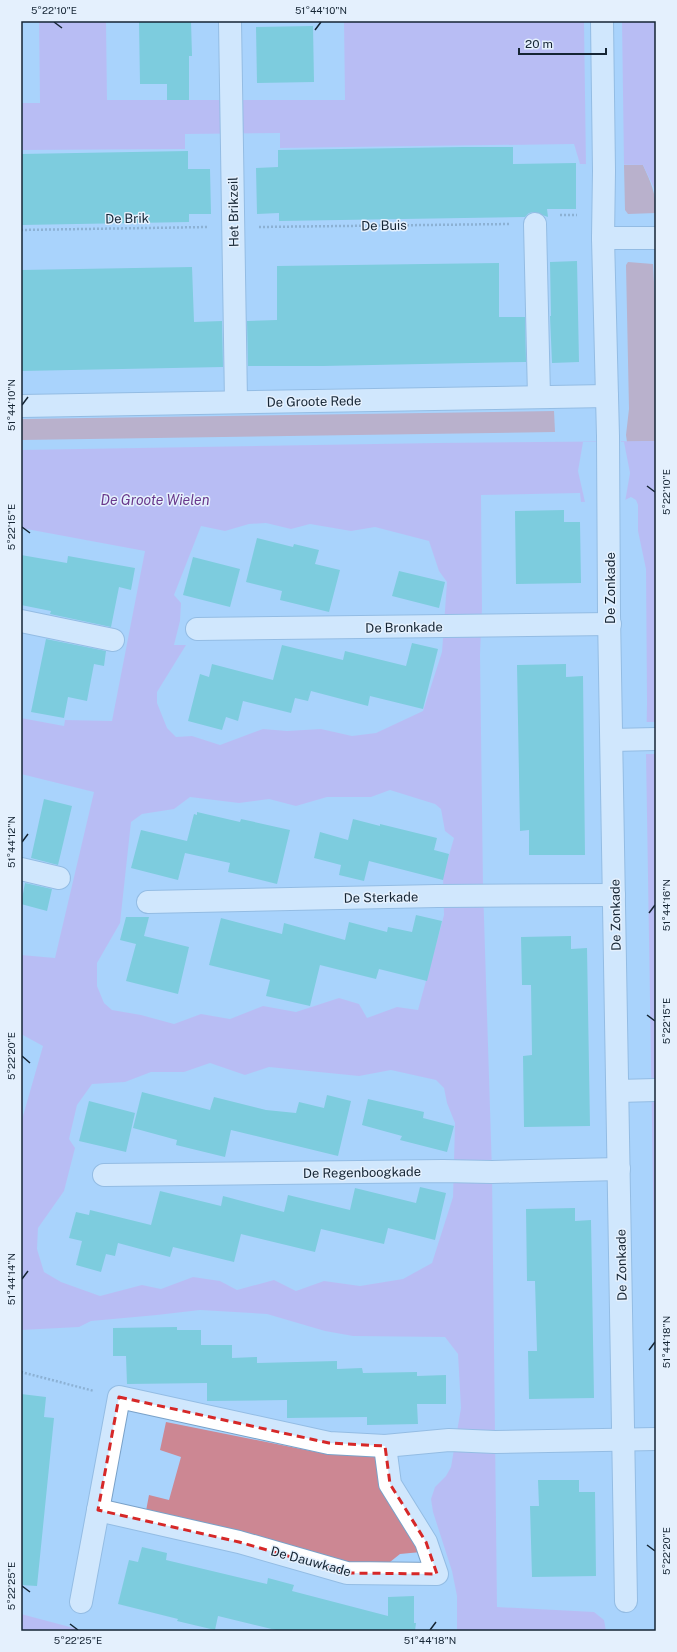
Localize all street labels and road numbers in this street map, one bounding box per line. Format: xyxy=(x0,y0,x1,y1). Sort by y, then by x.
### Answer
street label: Het Brikzeil xyxy=(225,177,242,247)
street label: De Brik xyxy=(105,211,149,226)
street label: De Buis xyxy=(361,218,407,233)
street label: De Groote Rede xyxy=(267,393,362,410)
street label: De Zonkade xyxy=(603,552,618,624)
street label: De Bronkade xyxy=(365,619,443,636)
street label: De Zonkade xyxy=(607,879,624,951)
street label: De Sterkade xyxy=(344,889,418,906)
street label: De Regenboogkade xyxy=(303,1164,421,1181)
street label: De Zonkade xyxy=(613,1229,630,1301)
street label: De Dauwkade xyxy=(269,1544,353,1579)

